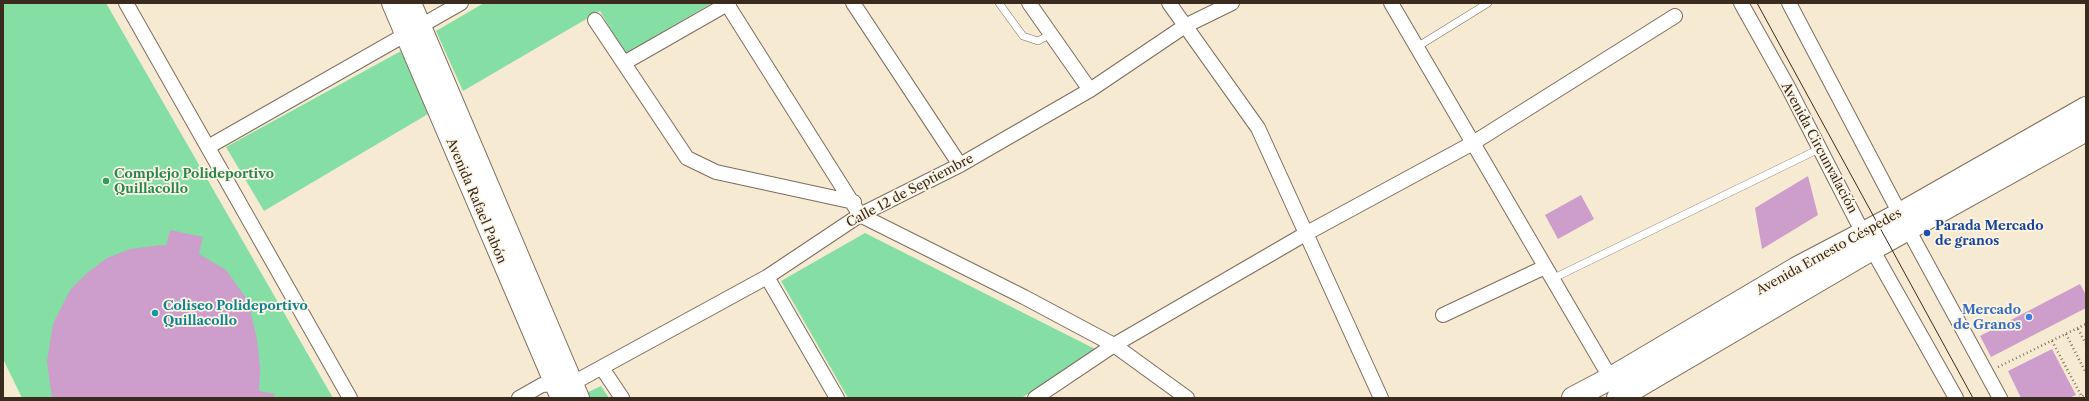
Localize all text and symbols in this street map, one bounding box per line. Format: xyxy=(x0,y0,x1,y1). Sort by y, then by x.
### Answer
street label: Avenida Circunvalación xyxy=(1778,80,1860,216)
street label: Avenida Rafael Pabón xyxy=(442,136,510,266)
street label: Calle 12 de Septiembre xyxy=(844,151,976,231)
place label: Complejo Polideportivo Quillacollo xyxy=(114,166,274,197)
marker: Complejo Polideportivo Quillacollo xyxy=(101,176,111,186)
street label: Avenida Ernesto Céspedes xyxy=(1754,205,1904,299)
place label: Parada Mercado de granos xyxy=(1935,218,2043,249)
marker: Parada Mercado de granos xyxy=(1922,228,1932,238)
place label: Coliseo Polideportivo Quillacollo xyxy=(163,298,308,329)
place label: Mercado de Granos xyxy=(1953,302,2021,333)
marker: Coliseo Polideportivo Quillacollo xyxy=(150,308,160,318)
marker: Mercado de Granos xyxy=(2024,312,2034,322)

